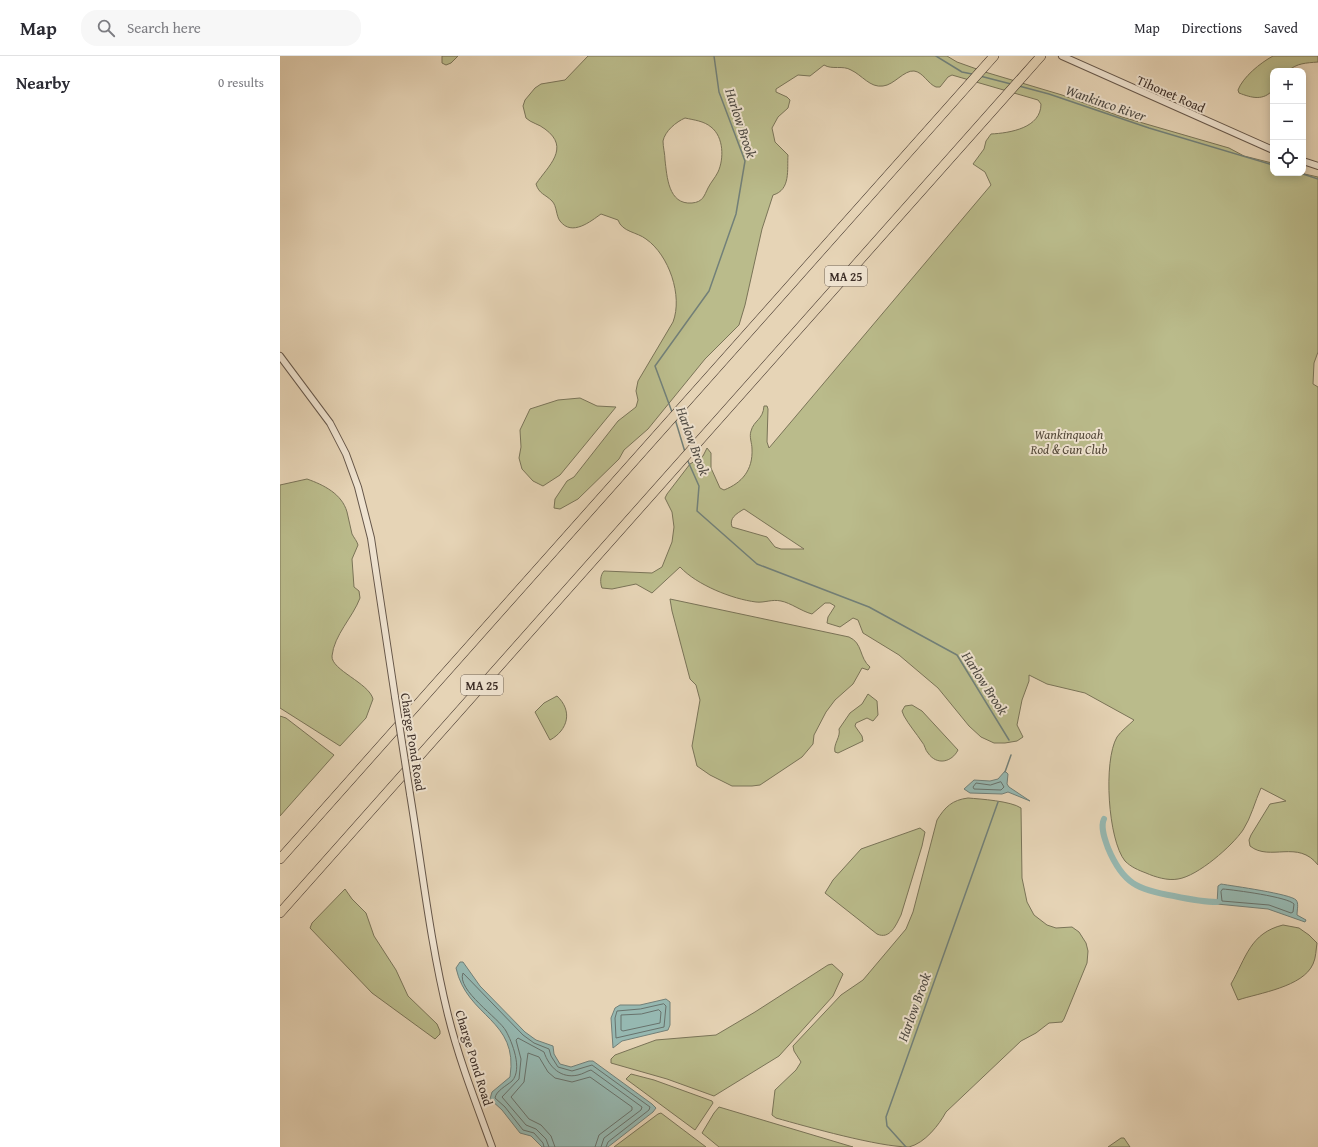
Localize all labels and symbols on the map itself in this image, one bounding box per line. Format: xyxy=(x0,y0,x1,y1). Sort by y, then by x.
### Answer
street label: Tihonet Road xyxy=(1134,70,1208,118)
water label: Wankinco River xyxy=(1063,80,1150,126)
water label: Harlow Brook xyxy=(720,85,762,161)
road number: MA 25 xyxy=(825,266,867,286)
water label: Harlow Brook xyxy=(671,403,715,479)
park label: Wankinquoah Rod & Gun Club xyxy=(1030,425,1107,459)
water label: Harlow Brook xyxy=(956,647,1013,719)
road number: MA 25 xyxy=(461,675,503,695)
street label: Charge Pond Road xyxy=(396,692,430,793)
water label: Harlow Brook xyxy=(892,969,936,1045)
street label: Charge Pond Road xyxy=(450,1008,498,1108)

